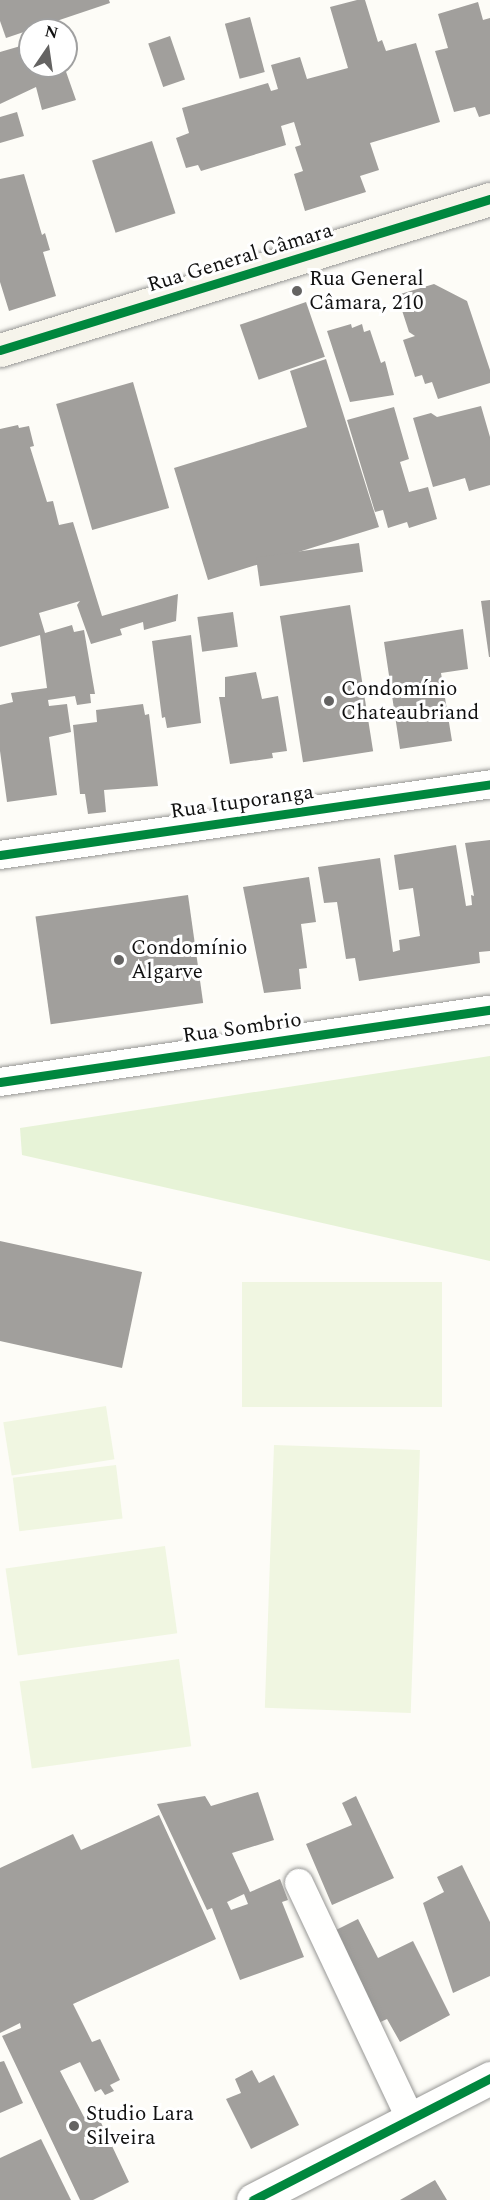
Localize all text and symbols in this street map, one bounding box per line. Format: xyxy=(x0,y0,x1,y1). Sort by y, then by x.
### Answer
north arrow xyxy=(18,18,78,78)
text: N xyxy=(43,19,61,46)
street label: Rua General Câmara xyxy=(144,218,336,298)
place label: Rua General Câmara, 210 xyxy=(309,266,424,316)
marker: Rua General Câmara, 210 xyxy=(290,284,304,298)
place label: Condomínio Chateaubriand xyxy=(341,676,479,726)
marker: Condomínio Chateaubriand xyxy=(322,694,336,708)
street label: Rua Ituporanga xyxy=(169,779,315,825)
place label: Condomínio Algarve xyxy=(131,935,247,985)
marker: Condomínio Algarve xyxy=(112,953,126,967)
street label: Rua Sombrio xyxy=(181,1007,303,1049)
place label: Studio Lara Silveira xyxy=(86,2101,194,2151)
marker: Studio Lara Silveira xyxy=(67,2119,81,2133)

